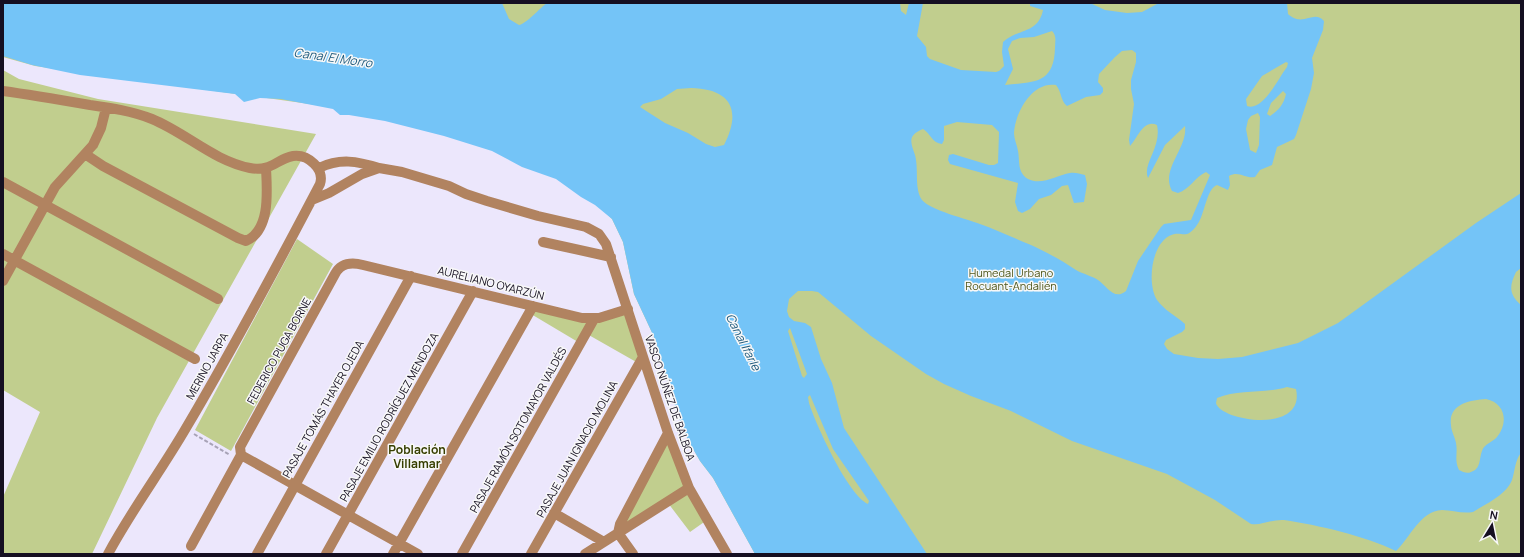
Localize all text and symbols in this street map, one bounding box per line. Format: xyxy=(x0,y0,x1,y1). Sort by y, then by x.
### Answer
water label: Canal El Morro xyxy=(293,44,374,72)
street label: AURELIANO OYARZÚN xyxy=(436,262,546,303)
park label: Humedal Urbano Rocuant-Andalién xyxy=(965,265,1057,293)
street label: FEDERICO PUGA BORNE xyxy=(243,295,314,407)
water label: Canal Ifarle xyxy=(722,310,766,374)
street label: MERINO JARPA xyxy=(182,329,231,402)
street label: PASAJE EMILIO RODRÍGUEZ MENDOZA xyxy=(336,329,441,504)
street label: VASCO NÚÑEZ DE BALBOA xyxy=(642,333,699,463)
street label: PASAJE TOMÁS THAYER OJEDA xyxy=(278,337,367,480)
street label: PASAJE RAMÓN SOTOMAYOR VALDÉS xyxy=(466,344,570,515)
street label: PASAJE JUAN IGNACIO MOLINA xyxy=(533,378,621,520)
district label: Población Villamar xyxy=(388,441,446,472)
north arrow xyxy=(1472,505,1512,545)
text: N xyxy=(1489,507,1499,523)

